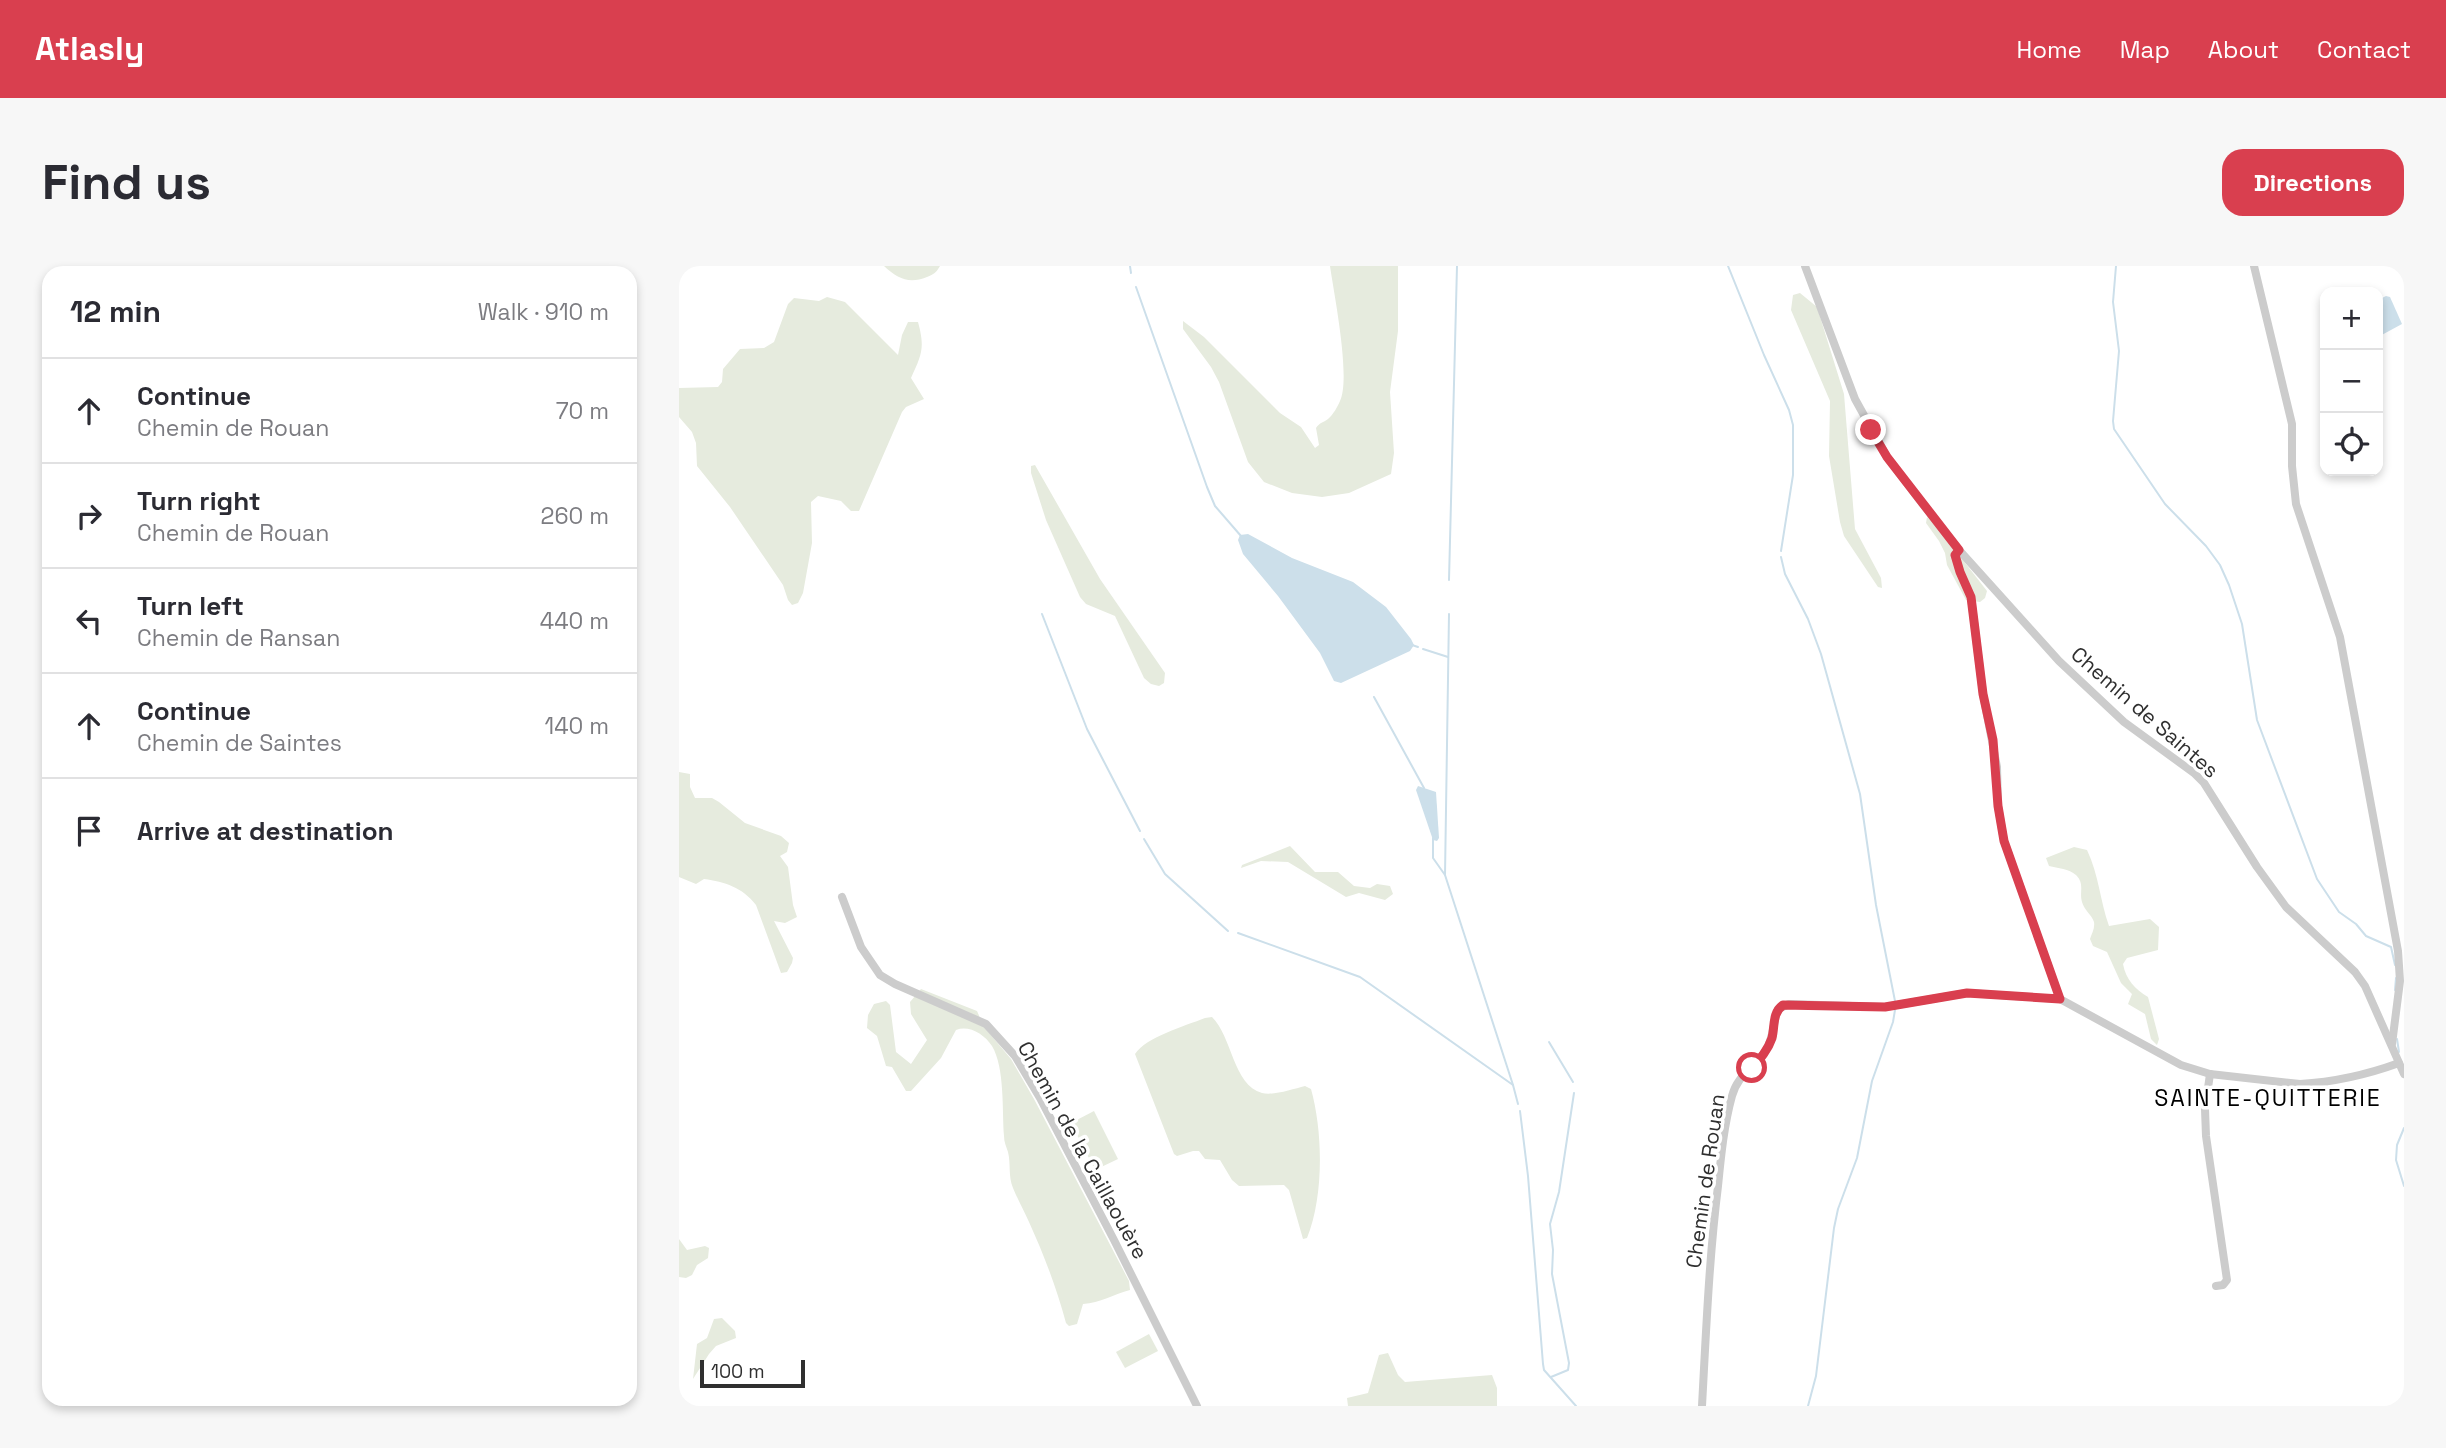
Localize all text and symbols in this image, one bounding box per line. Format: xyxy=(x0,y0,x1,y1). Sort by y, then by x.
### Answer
text: Atlasly xyxy=(35,28,144,70)
text: Home xyxy=(2016,34,2082,65)
text: Map xyxy=(2120,34,2170,65)
text: About xyxy=(2208,34,2279,65)
text: Contact xyxy=(2317,34,2411,65)
button: Directions xyxy=(2222,149,2404,216)
text: Find us xyxy=(42,151,211,213)
map controls xyxy=(2320,287,2383,476)
button: + xyxy=(2320,287,2383,350)
text: 12 min xyxy=(70,292,161,331)
text: Walk · 910 m xyxy=(478,297,609,327)
button: − xyxy=(2320,350,2383,413)
text: Continue xyxy=(137,379,251,413)
icon: ahead xyxy=(70,392,108,430)
text: 70 m xyxy=(556,396,609,426)
text: Chemin de Rouan xyxy=(137,413,329,443)
button: locate xyxy=(2320,413,2383,476)
route end xyxy=(1855,414,1886,445)
text: Turn right xyxy=(137,484,261,518)
icon: right xyxy=(70,497,108,535)
text: 260 m xyxy=(541,501,609,531)
text: Chemin de Rouan xyxy=(137,518,329,548)
text: Turn left xyxy=(137,589,244,623)
icon: left xyxy=(70,602,108,640)
text: 440 m xyxy=(540,606,609,636)
text: Chemin de Ransan xyxy=(137,623,340,653)
street label: Chemin de Saintes xyxy=(2066,640,2224,784)
text: Continue xyxy=(137,694,251,728)
icon: ahead xyxy=(70,707,108,745)
text: 140 m xyxy=(545,711,609,741)
text: Chemin de Saintes xyxy=(137,728,342,758)
icon: arrive xyxy=(70,812,108,850)
text: Arrive at destination xyxy=(137,814,394,848)
street label: Chemin de la Caillaouère xyxy=(1012,1036,1154,1264)
route start xyxy=(1736,1052,1767,1083)
district label: SAINTE-QUITTERIE xyxy=(2154,1083,2382,1113)
street label: Chemin de Rouan xyxy=(1679,1092,1731,1270)
scale bar xyxy=(700,1357,805,1389)
text: 100 m xyxy=(711,1359,765,1384)

